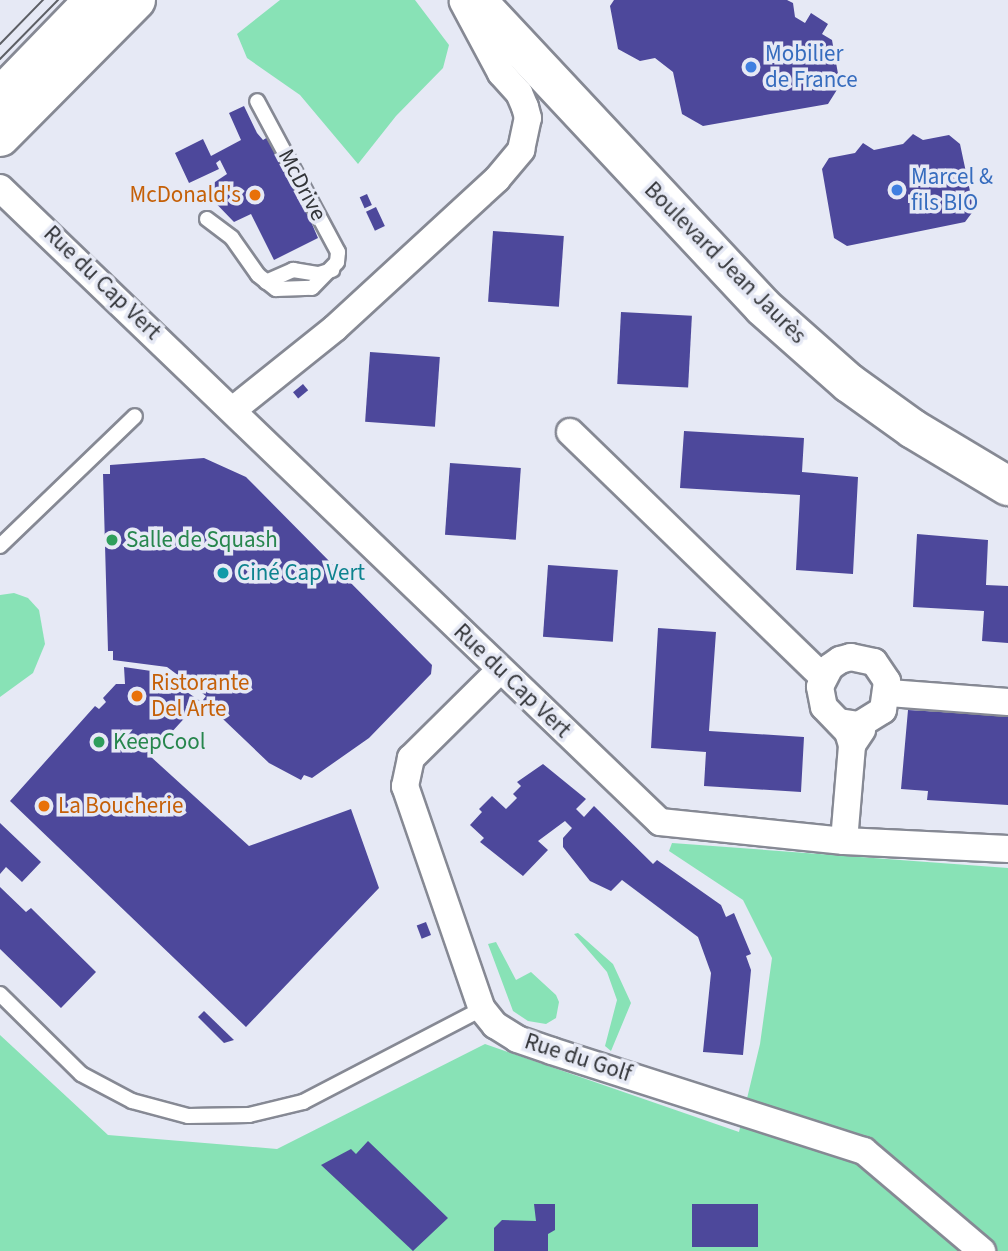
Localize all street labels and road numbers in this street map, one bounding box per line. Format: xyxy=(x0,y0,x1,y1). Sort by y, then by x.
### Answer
street label: McDrive xyxy=(272,145,332,225)
street label: Boulevard Jean Jaurès xyxy=(638,176,812,350)
street label: Rue du Cap Vert xyxy=(38,220,166,346)
street label: Rue du Cap Vert xyxy=(448,618,576,744)
street label: Rue du Golf xyxy=(521,1028,635,1088)

